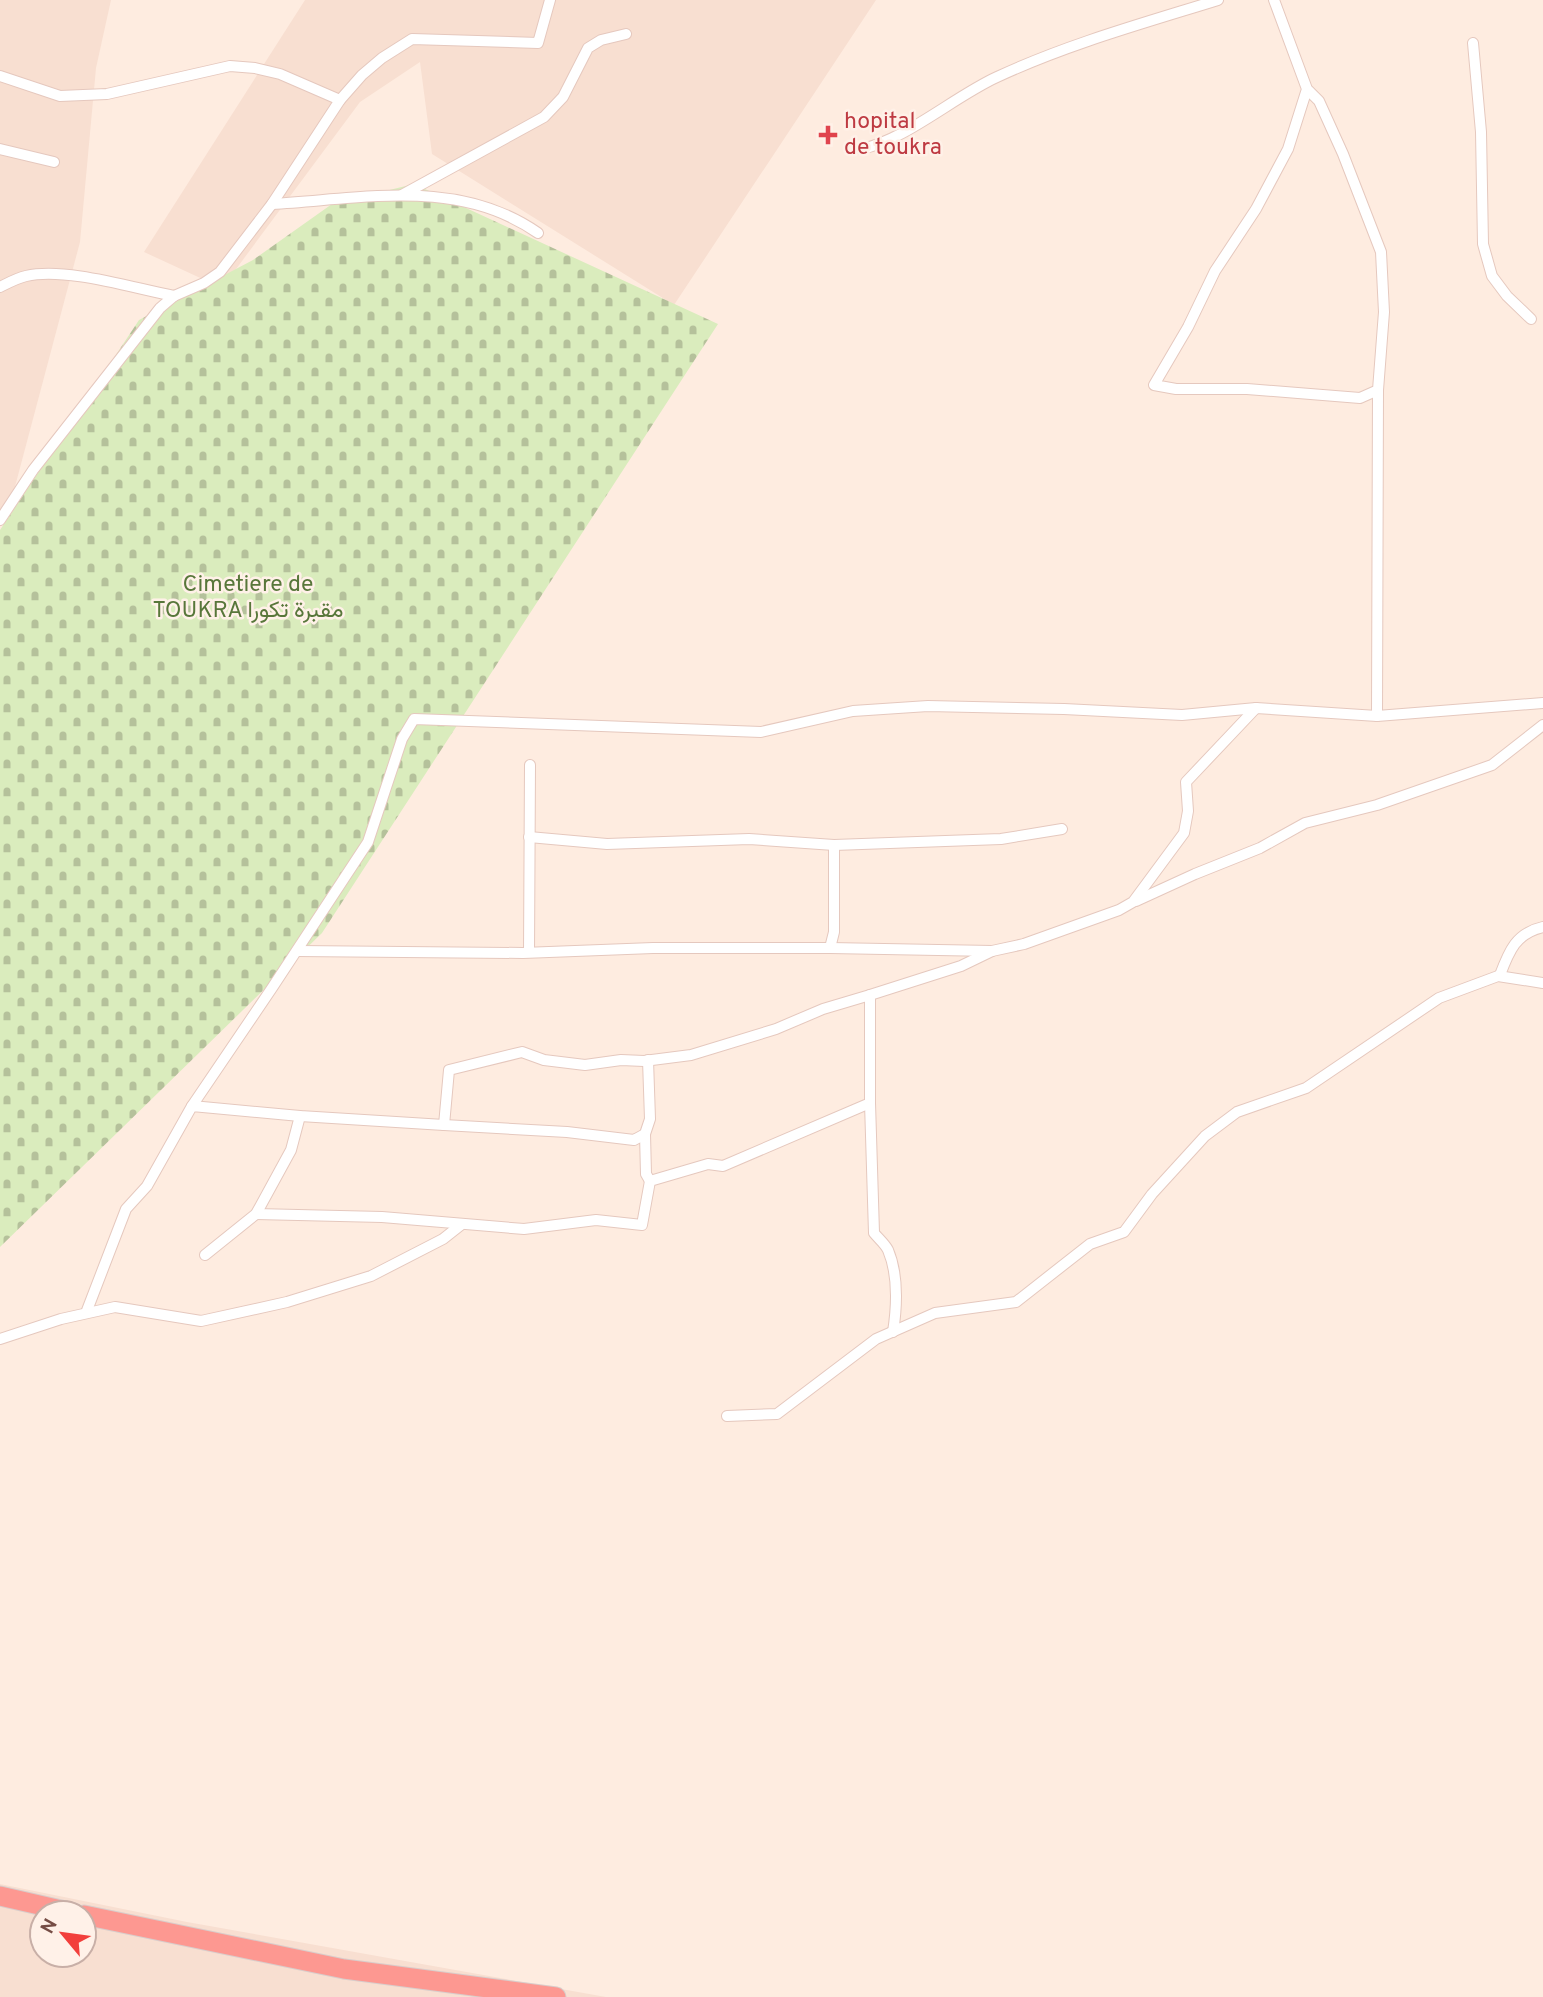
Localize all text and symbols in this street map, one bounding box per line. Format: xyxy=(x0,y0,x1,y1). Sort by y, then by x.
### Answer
place label: hopital de toukra xyxy=(844,108,942,163)
marker: hopital de toukra xyxy=(818,125,838,145)
park label: Cimetiere de TOUKRA مقبرة تكورا xyxy=(152,571,344,626)
north arrow xyxy=(28,1899,98,1969)
text: N xyxy=(36,1915,64,1939)

